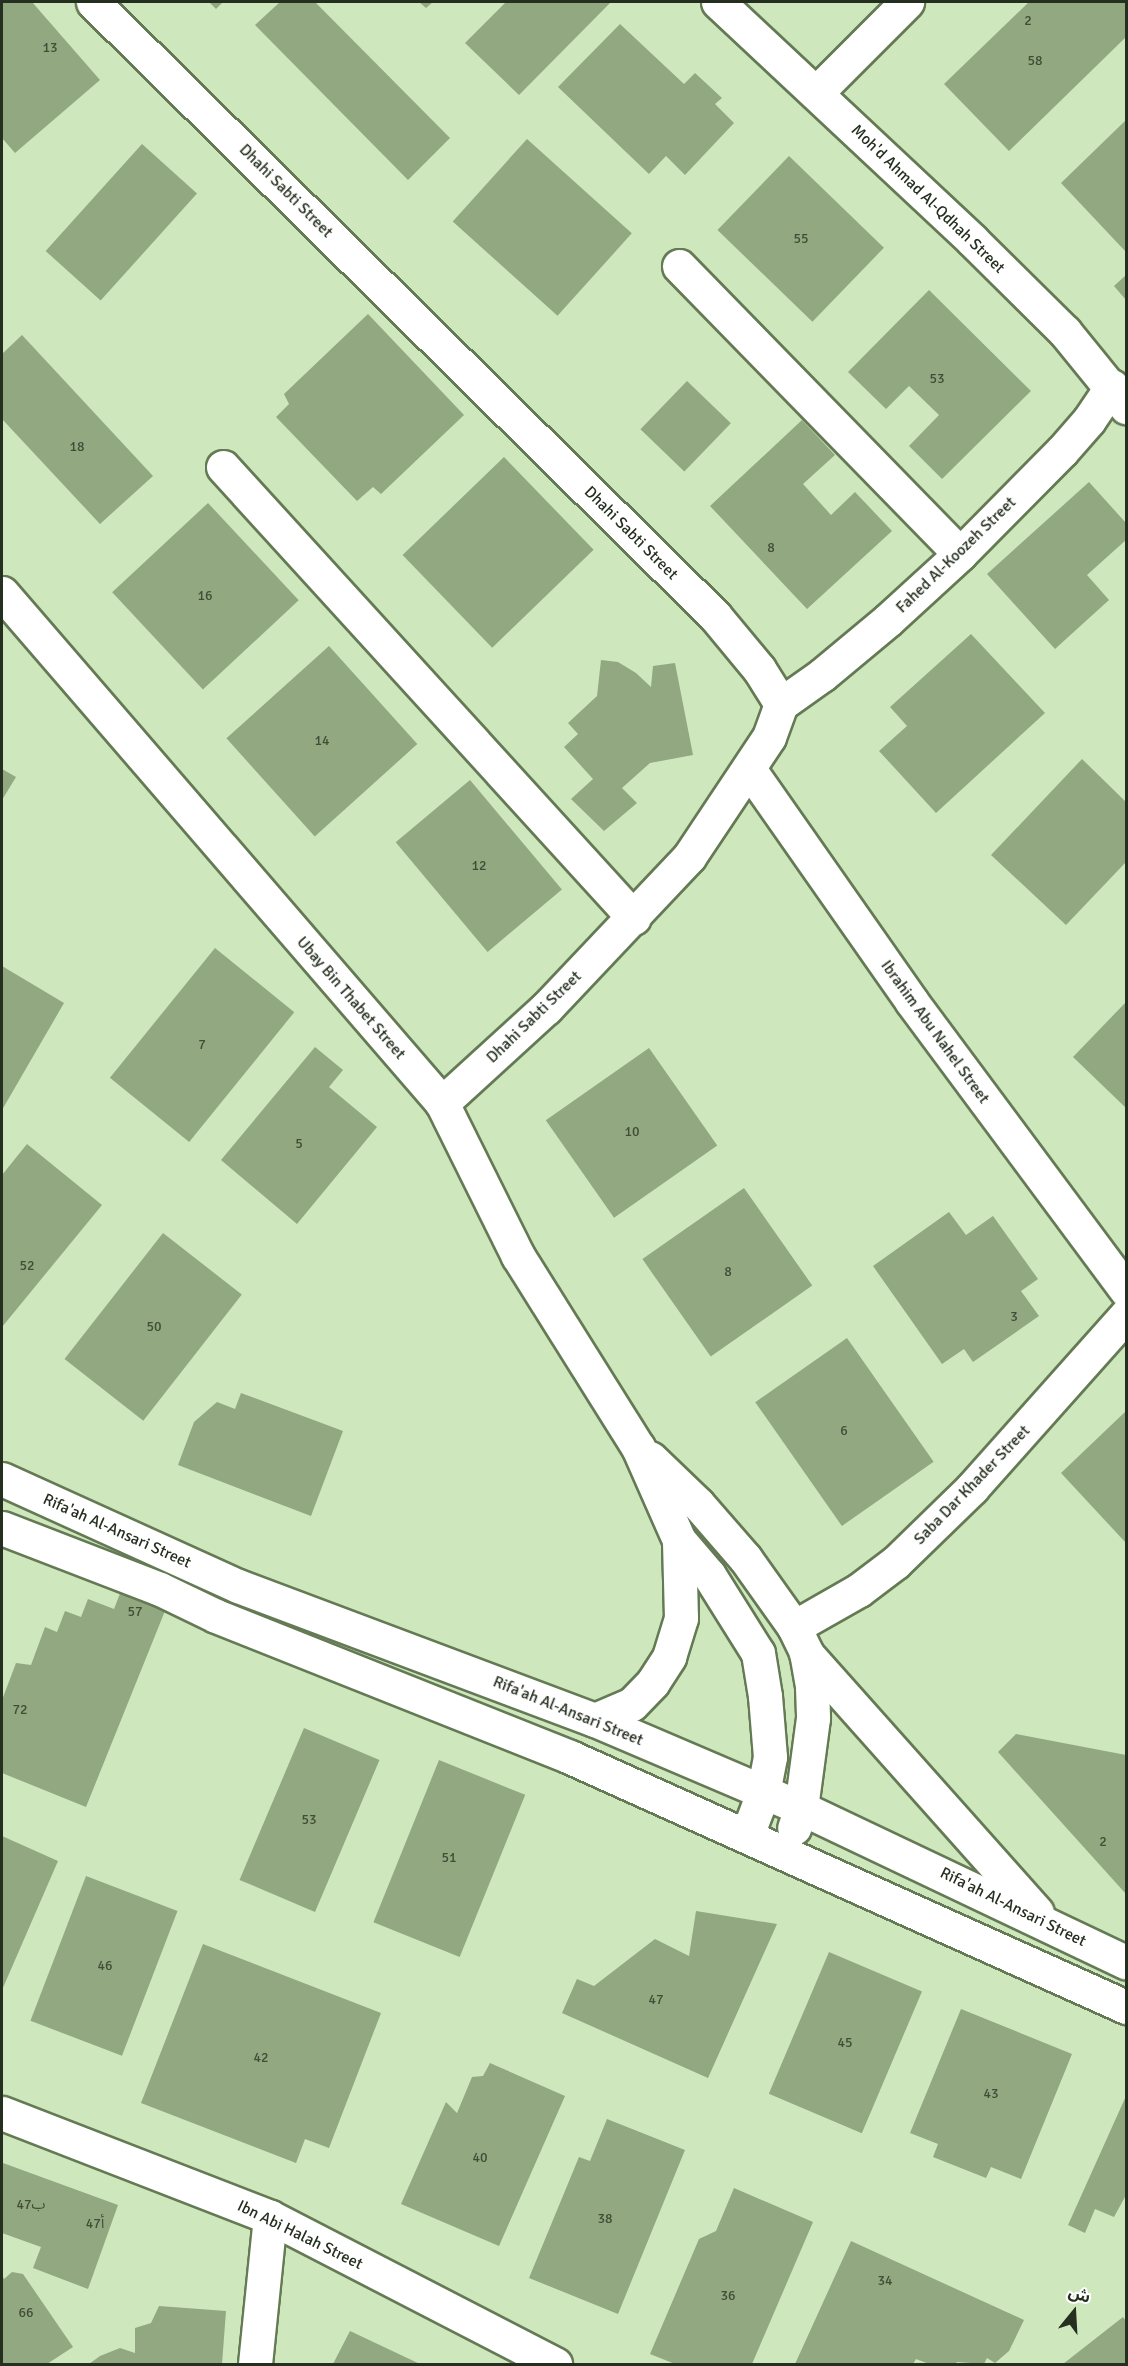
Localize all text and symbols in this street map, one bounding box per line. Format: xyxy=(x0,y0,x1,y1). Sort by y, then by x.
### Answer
house number: 2 xyxy=(1024,13,1032,29)
house number: 13 xyxy=(42,40,58,56)
house number: 58 xyxy=(1027,53,1043,69)
street label: Moh'd Ahmad Al-Qdhah Street xyxy=(847,121,1009,277)
street label: Dhahi Sabti Street xyxy=(235,140,337,242)
house number: 55 xyxy=(793,231,809,247)
house number: 53 xyxy=(929,371,945,387)
house number: 18 xyxy=(69,439,85,455)
street label: Dhahi Sabti Street xyxy=(580,482,682,584)
street label: Fahed Al-Koozeh Street xyxy=(892,493,1020,617)
house number: 8 xyxy=(767,540,775,556)
house number: 16 xyxy=(197,588,213,604)
house number: 14 xyxy=(314,733,330,749)
house number: 12 xyxy=(471,858,487,874)
street label: Ubay Bin Thabet Street xyxy=(292,933,410,1063)
street label: Ibrahim Abu Nahel Street xyxy=(877,957,993,1107)
street label: Dhahi Sabti Street xyxy=(483,967,585,1067)
house number: 7 xyxy=(198,1037,206,1053)
house number: 10 xyxy=(624,1124,640,1140)
house number: 5 xyxy=(295,1136,303,1152)
house number: 52 xyxy=(19,1258,35,1274)
house number: 8 xyxy=(724,1264,732,1280)
house number: 3 xyxy=(1010,1309,1018,1325)
house number: 50 xyxy=(146,1319,162,1335)
street label: Saba Dar Khader Street xyxy=(910,1421,1034,1549)
house number: 6 xyxy=(840,1423,848,1439)
street label: Rifa'ah Al-Ansari Street xyxy=(40,1490,194,1572)
house number: 57 xyxy=(127,1604,143,1620)
street label: Rifa'ah Al-Ansari Street xyxy=(490,1672,646,1750)
house number: 72 xyxy=(12,1702,28,1718)
house number: 53 xyxy=(301,1812,317,1828)
house number: 2 xyxy=(1099,1834,1107,1850)
house number: 51 xyxy=(441,1850,457,1866)
street label: Rifa'ah Al-Ansari Street xyxy=(937,1863,1089,1951)
house number: 46 xyxy=(97,1958,113,1974)
house number: 47 xyxy=(648,1992,664,2008)
house number: 45 xyxy=(837,2035,853,2051)
house number: 42 xyxy=(253,2050,269,2066)
house number: 43 xyxy=(983,2086,999,2102)
house number: 40 xyxy=(472,2150,488,2166)
street label: Ibn Abi Halah Street xyxy=(234,2196,366,2274)
house number: 47ب xyxy=(16,2197,46,2213)
house number: 38 xyxy=(597,2211,613,2227)
house number: 47أ xyxy=(86,2216,104,2232)
house number: 34 xyxy=(877,2273,893,2289)
north arrow xyxy=(1044,2282,1104,2342)
text: ش xyxy=(1066,2282,1093,2308)
house number: 36 xyxy=(720,2288,736,2304)
house number: 66 xyxy=(18,2305,34,2321)

